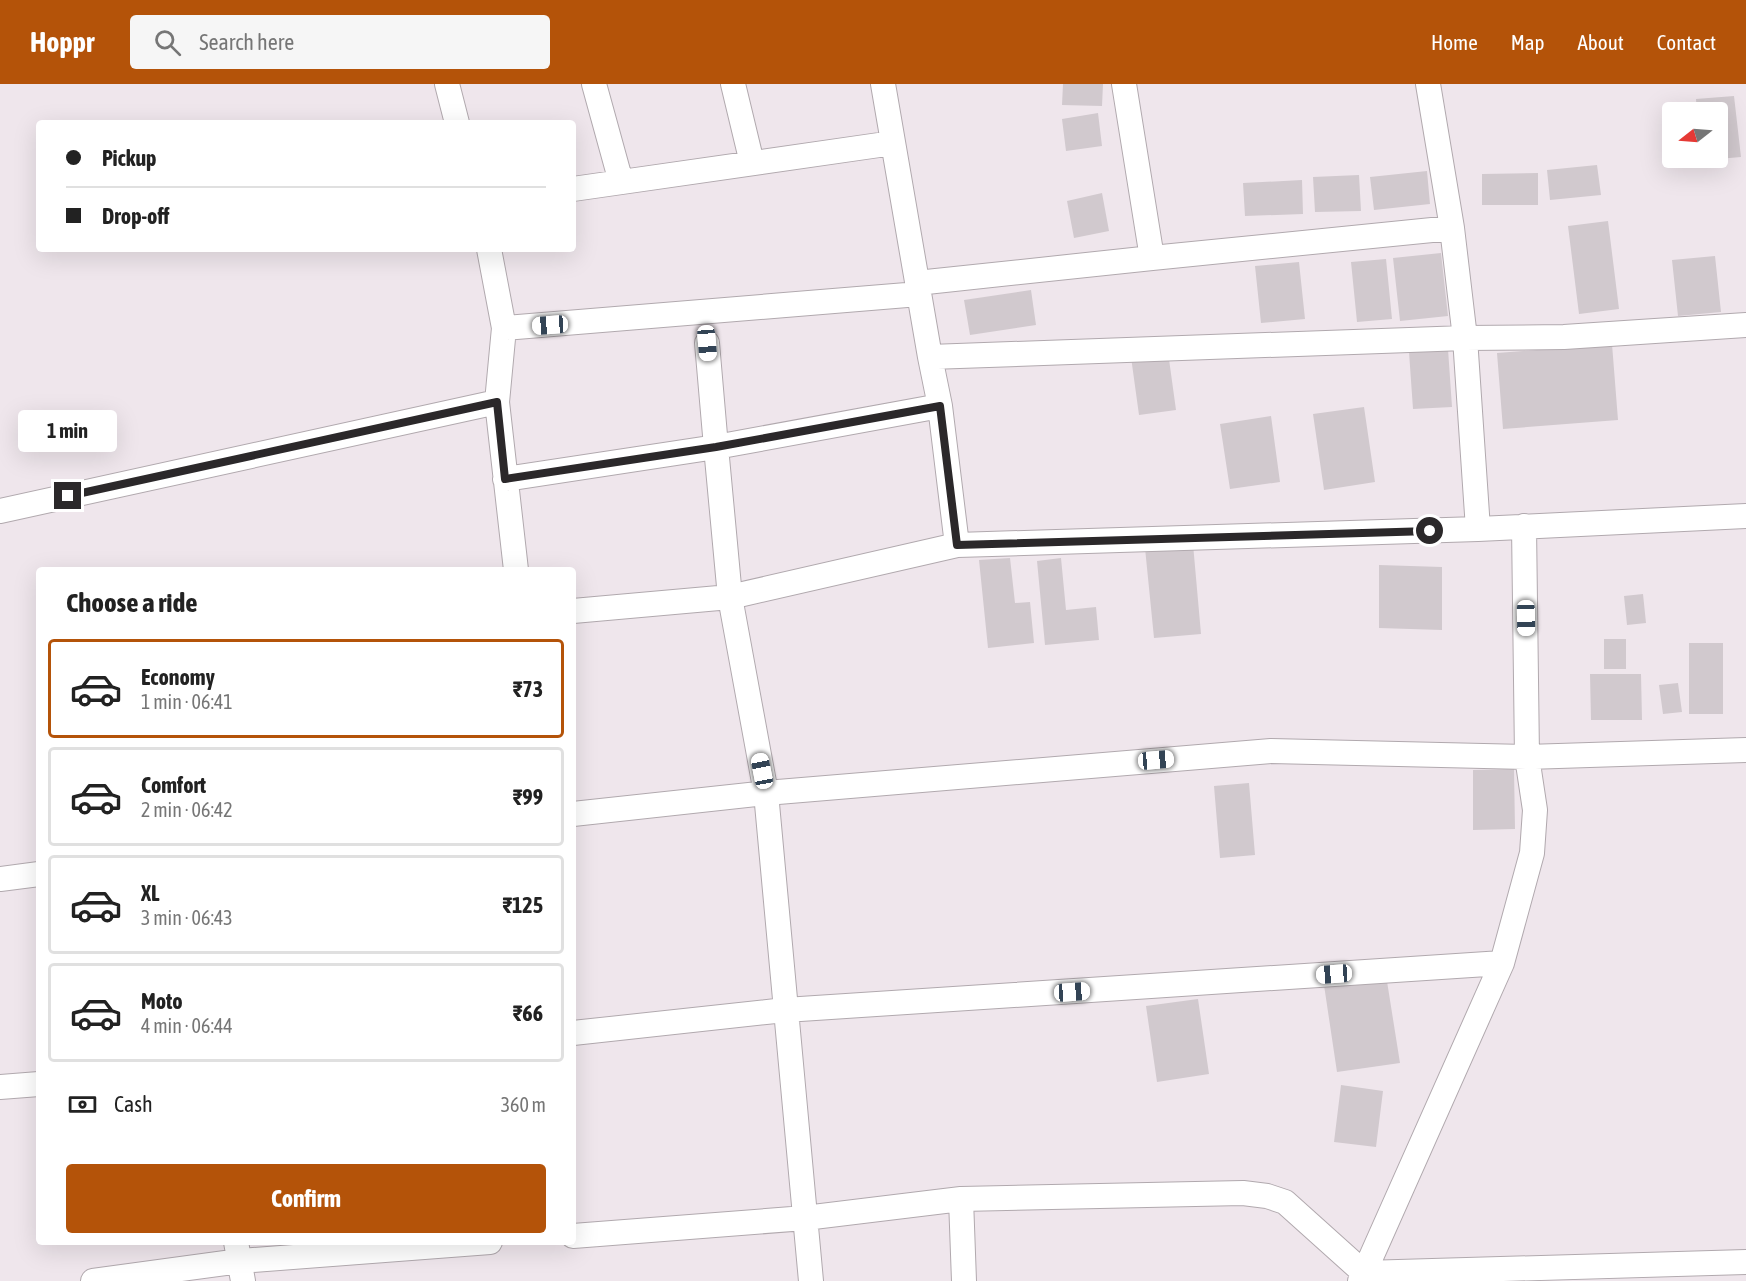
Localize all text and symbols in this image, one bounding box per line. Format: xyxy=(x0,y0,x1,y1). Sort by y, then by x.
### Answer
search box xyxy=(130,15,550,69)
text: Hoppr xyxy=(30,26,94,58)
icon: search xyxy=(151,26,184,59)
text: Search here xyxy=(199,29,294,55)
text: Home xyxy=(1431,30,1478,54)
text: Map xyxy=(1511,30,1545,54)
text: About xyxy=(1578,30,1624,54)
text: Contact xyxy=(1657,30,1716,54)
north arrow xyxy=(1662,102,1728,168)
map controls xyxy=(1662,102,1728,168)
text: Pickup xyxy=(102,145,157,171)
text: Drop-off xyxy=(102,203,169,229)
car xyxy=(531,315,569,335)
car xyxy=(696,324,718,362)
callout: 1 min xyxy=(19,409,118,451)
text: 1 min xyxy=(47,419,88,442)
route end xyxy=(54,482,81,509)
route start xyxy=(1416,517,1443,544)
text: Choose a ride xyxy=(66,587,198,618)
car xyxy=(1517,600,1535,636)
icon: car xyxy=(69,662,123,716)
text: Economy xyxy=(141,664,215,690)
text: ₹73 xyxy=(513,676,543,702)
text: 1 min · 06:41 xyxy=(141,690,233,713)
car xyxy=(1137,749,1175,771)
car xyxy=(750,752,774,790)
icon: car xyxy=(69,770,123,824)
text: Comfort xyxy=(141,772,206,798)
text: ₹99 xyxy=(513,784,543,810)
text: 2 min · 06:42 xyxy=(141,798,233,821)
icon: car xyxy=(69,878,123,932)
text: XL xyxy=(141,880,159,906)
text: ₹125 xyxy=(503,892,543,918)
text: 3 min · 06:43 xyxy=(141,906,233,929)
car xyxy=(1315,964,1353,984)
car xyxy=(1053,982,1091,1002)
icon: car xyxy=(69,986,123,1040)
text: Moto xyxy=(141,988,183,1014)
text: ₹66 xyxy=(513,1000,543,1026)
text: 4 min · 06:44 xyxy=(141,1014,233,1037)
icon: cash xyxy=(66,1088,99,1121)
text: Cash xyxy=(114,1091,153,1117)
text: 360 m xyxy=(501,1093,546,1116)
button: Confirm xyxy=(66,1164,546,1233)

